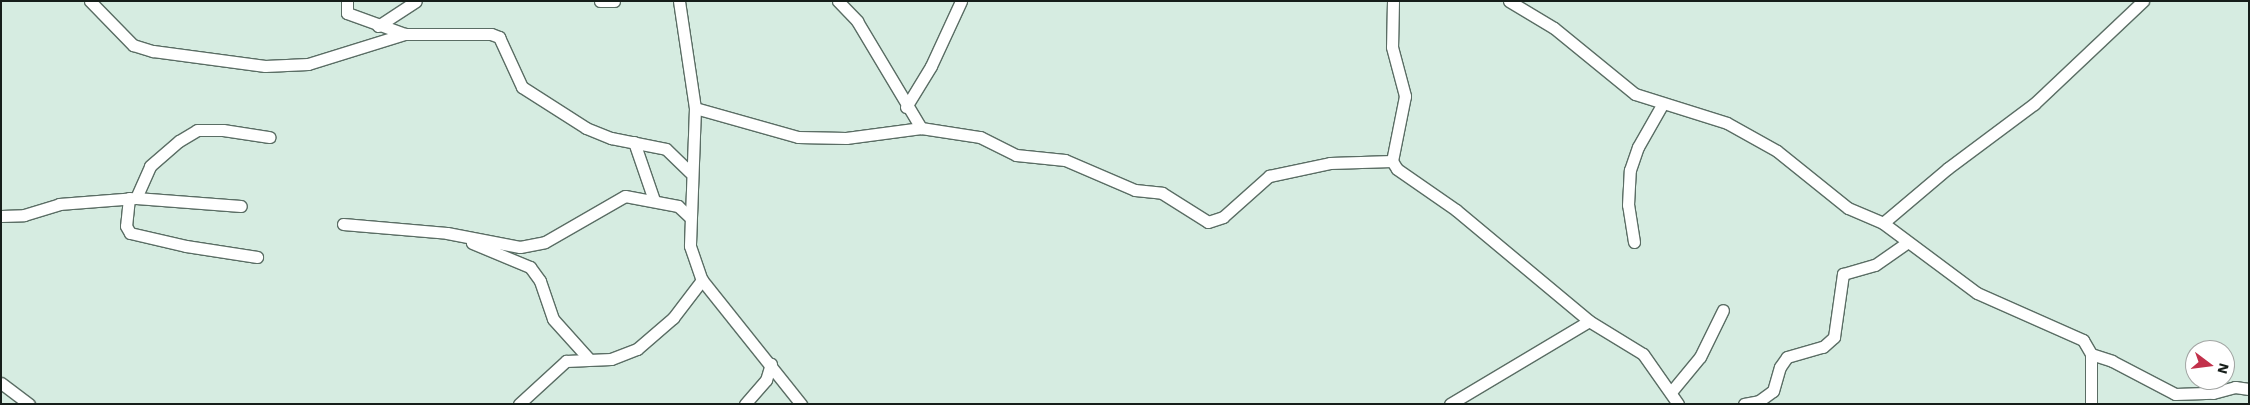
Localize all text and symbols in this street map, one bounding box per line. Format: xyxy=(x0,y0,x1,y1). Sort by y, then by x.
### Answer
north arrow xyxy=(2185,340,2235,390)
text: N xyxy=(2214,362,2233,376)

